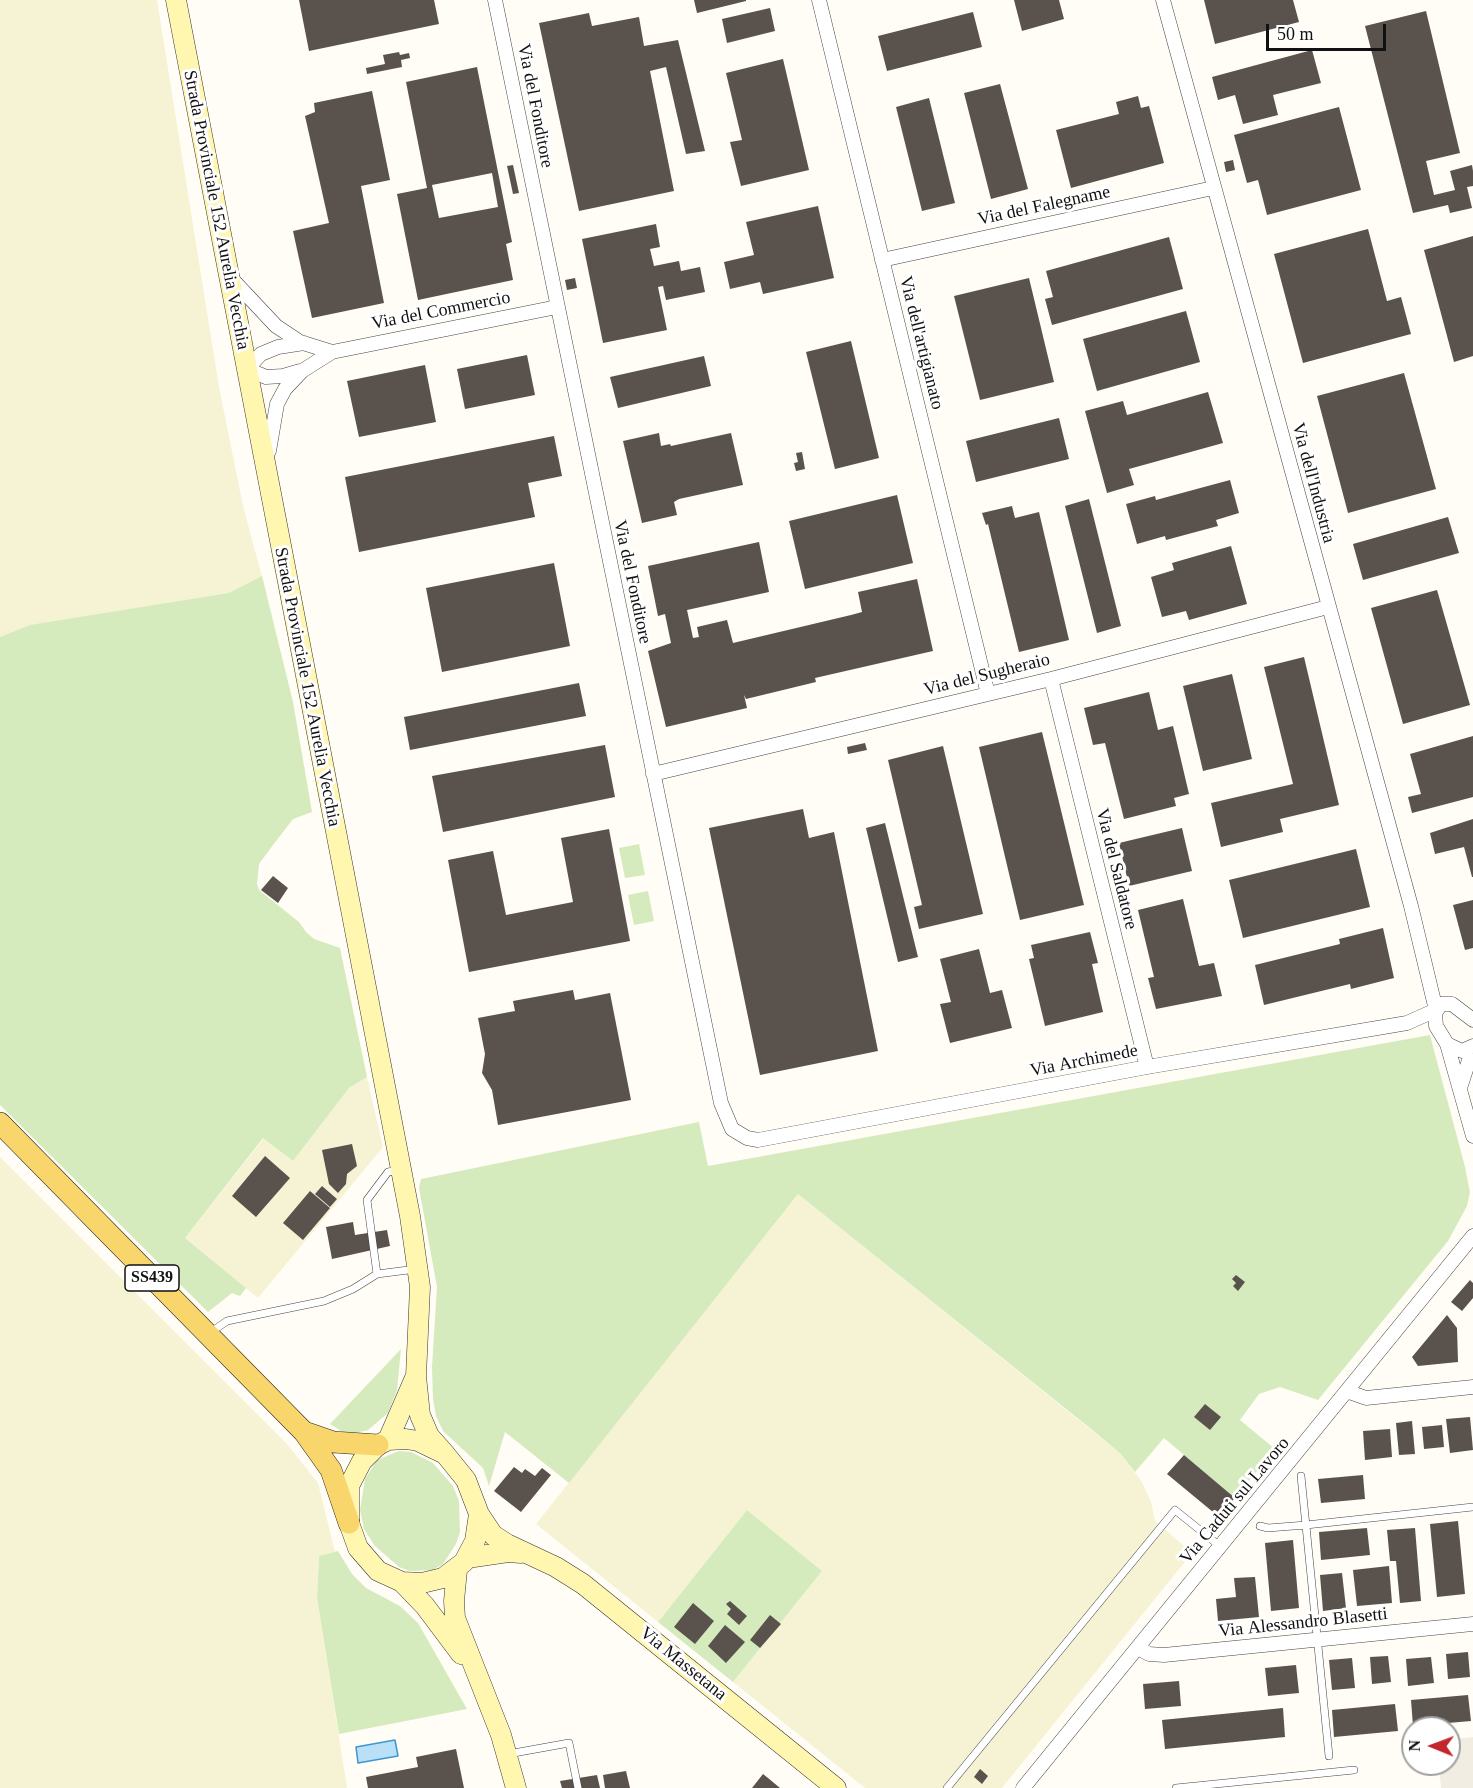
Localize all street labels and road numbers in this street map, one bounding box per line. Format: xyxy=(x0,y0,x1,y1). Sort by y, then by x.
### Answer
street label: Via del Fonditore xyxy=(512,42,558,170)
street label: Strada Provinciale 152 Aurelia Vecchia xyxy=(178,69,254,351)
street label: Via del Falegname xyxy=(976,181,1112,231)
street label: Via dell'artigianato xyxy=(894,274,948,412)
street label: Via del Commercio xyxy=(370,287,512,335)
street label: Via dell'Industria xyxy=(1287,420,1339,546)
street label: Via del Fonditore xyxy=(608,518,656,646)
street label: Strada Provinciale 152 Aurelia Vecchia xyxy=(269,546,345,828)
street label: Via del Sugheraio xyxy=(922,649,1052,701)
street label: Via del Saldatore xyxy=(1091,806,1141,932)
street label: Via Archimede xyxy=(1028,1040,1140,1082)
road number: SS439 xyxy=(125,1265,179,1291)
street label: Via Caduti sul Lavoro xyxy=(1175,1433,1295,1569)
street label: Via Alessandro Blasetti xyxy=(1217,1603,1389,1643)
street label: Via Massetana xyxy=(635,1622,731,1706)

